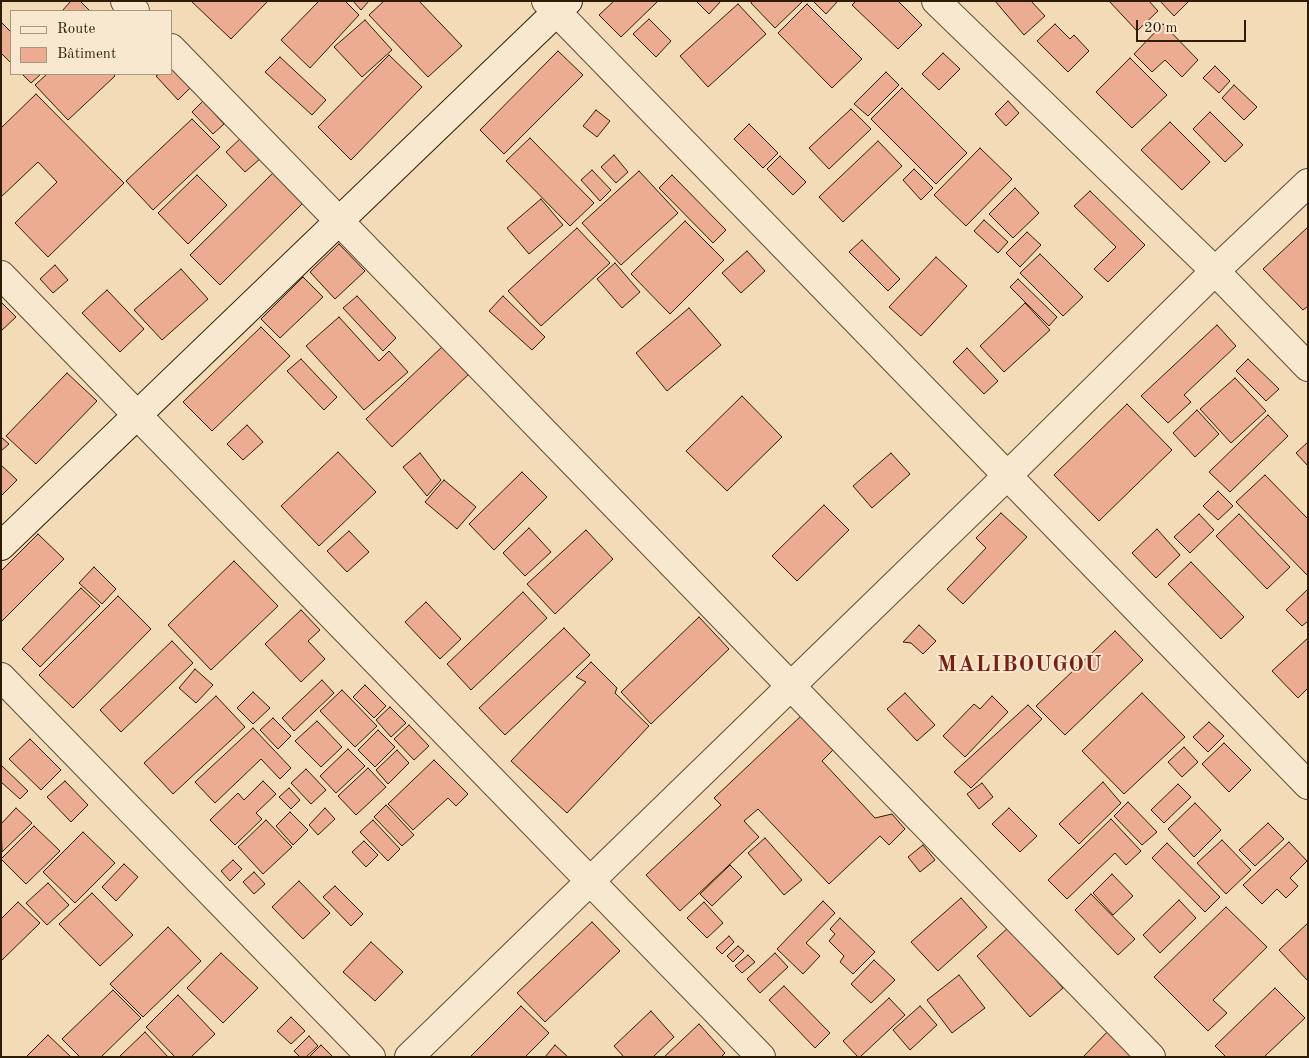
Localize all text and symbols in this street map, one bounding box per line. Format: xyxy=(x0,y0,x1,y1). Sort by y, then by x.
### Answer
legend xyxy=(10,10,172,75)
scale bar xyxy=(1139,10,1249,42)
text: 20 m xyxy=(1144,21,1178,36)
text: Route xyxy=(57,22,95,37)
text: Bâtiment xyxy=(57,47,116,62)
district label: MALIBOUGOU xyxy=(936,652,1104,678)

